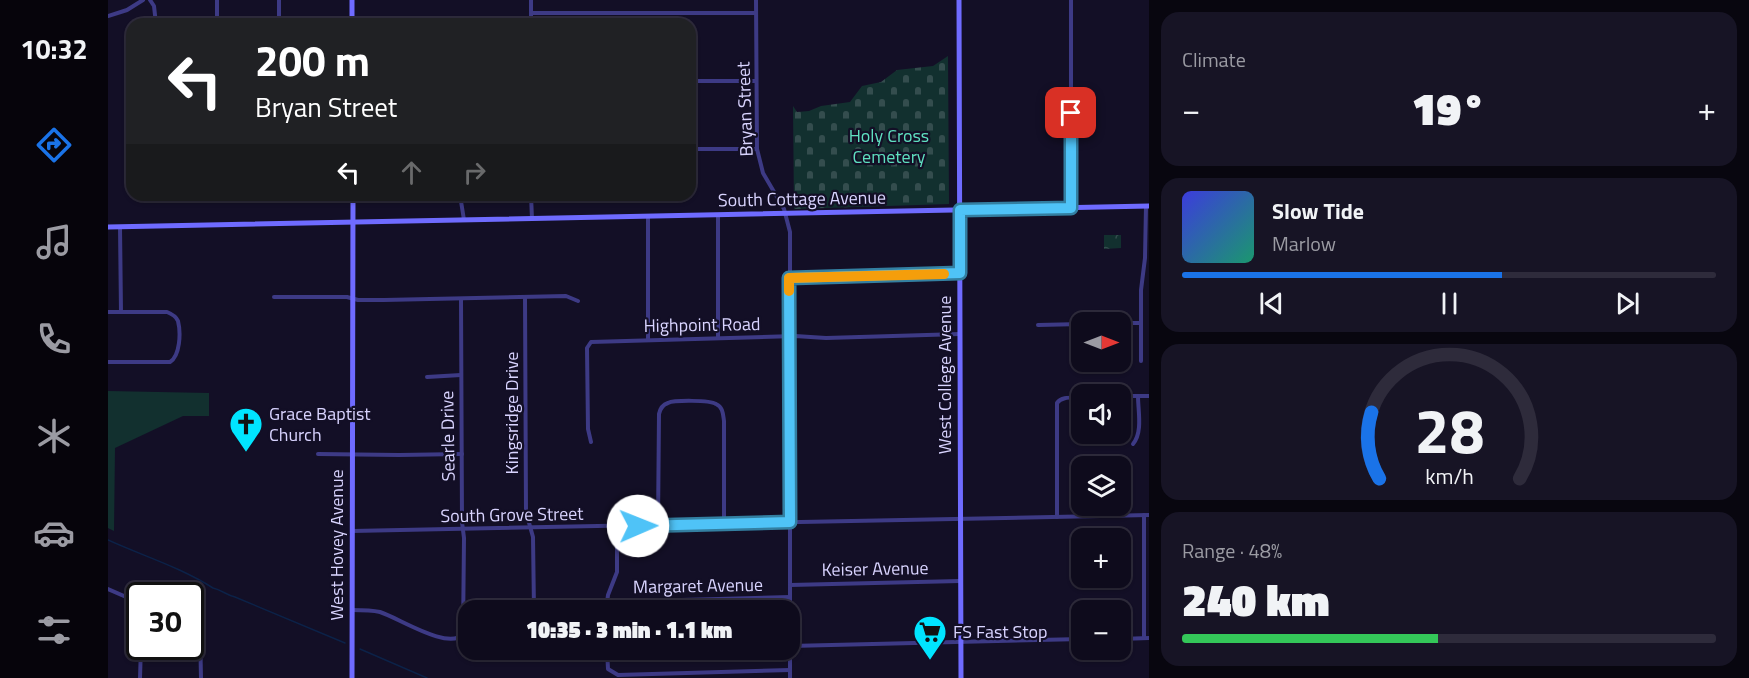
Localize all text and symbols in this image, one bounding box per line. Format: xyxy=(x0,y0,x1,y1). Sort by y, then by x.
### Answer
text: 10:32 xyxy=(20,28,88,69)
text: 200 m xyxy=(255,28,370,92)
icon: left xyxy=(156,42,234,120)
text: Climate xyxy=(1182,44,1246,75)
street label: Bryan Street xyxy=(729,60,760,157)
text: 19° xyxy=(1412,74,1486,142)
text: − xyxy=(1182,84,1200,134)
text: + xyxy=(1698,84,1716,134)
text: Bryan Street xyxy=(255,86,397,127)
pin xyxy=(1045,87,1096,138)
icon: arrive xyxy=(1054,96,1087,129)
park label: Holy Cross Cemetery xyxy=(849,122,929,170)
icon: directions xyxy=(33,124,75,166)
icon: left xyxy=(332,156,365,189)
icon: ahead xyxy=(395,156,428,189)
icon: right xyxy=(458,156,491,189)
street label: South Cottage Avenue xyxy=(718,184,886,213)
text: Slow Tide xyxy=(1272,194,1364,228)
icon: music xyxy=(33,221,75,263)
text: Marlow xyxy=(1272,228,1336,259)
icon: previous xyxy=(1255,287,1288,320)
icon: pause xyxy=(1433,287,1466,320)
icon: next xyxy=(1611,287,1644,320)
street label: West College Avenue xyxy=(931,296,958,454)
street label: Highpoint Road xyxy=(643,310,761,339)
north arrow xyxy=(1071,312,1131,372)
map controls xyxy=(1071,312,1131,660)
icon: phone xyxy=(33,318,75,360)
street label: Kingsridge Drive xyxy=(498,352,525,474)
text: 28 xyxy=(1414,382,1484,477)
button: sound xyxy=(1071,384,1131,444)
street label: Searle Drive xyxy=(433,390,462,482)
place label: Grace Baptist Church xyxy=(269,400,371,448)
church icon: Grace Baptist Church xyxy=(228,406,264,453)
icon: climate xyxy=(33,415,75,457)
button: layers xyxy=(1071,456,1131,516)
text: km/h xyxy=(1425,460,1473,492)
street label: West Hovey Avenue xyxy=(323,469,350,621)
position arrow xyxy=(606,494,670,558)
street label: South Grove Street xyxy=(440,500,584,529)
icon: car xyxy=(33,512,75,554)
button: + xyxy=(1071,528,1131,588)
text: Range · 48% xyxy=(1182,535,1282,566)
street label: Keiser Avenue xyxy=(821,554,929,583)
text: 240 km xyxy=(1182,565,1330,633)
street label: Margaret Avenue xyxy=(633,571,763,600)
speed limit sign: 30 xyxy=(126,582,204,660)
button: − xyxy=(1071,600,1131,660)
icon: filters xyxy=(33,609,75,651)
text: 10:35 · 3 min · 1.1 km xyxy=(526,613,732,647)
supermarket icon: FS Fast Stop xyxy=(912,614,948,661)
place label: FS Fast Stop xyxy=(953,618,1047,645)

